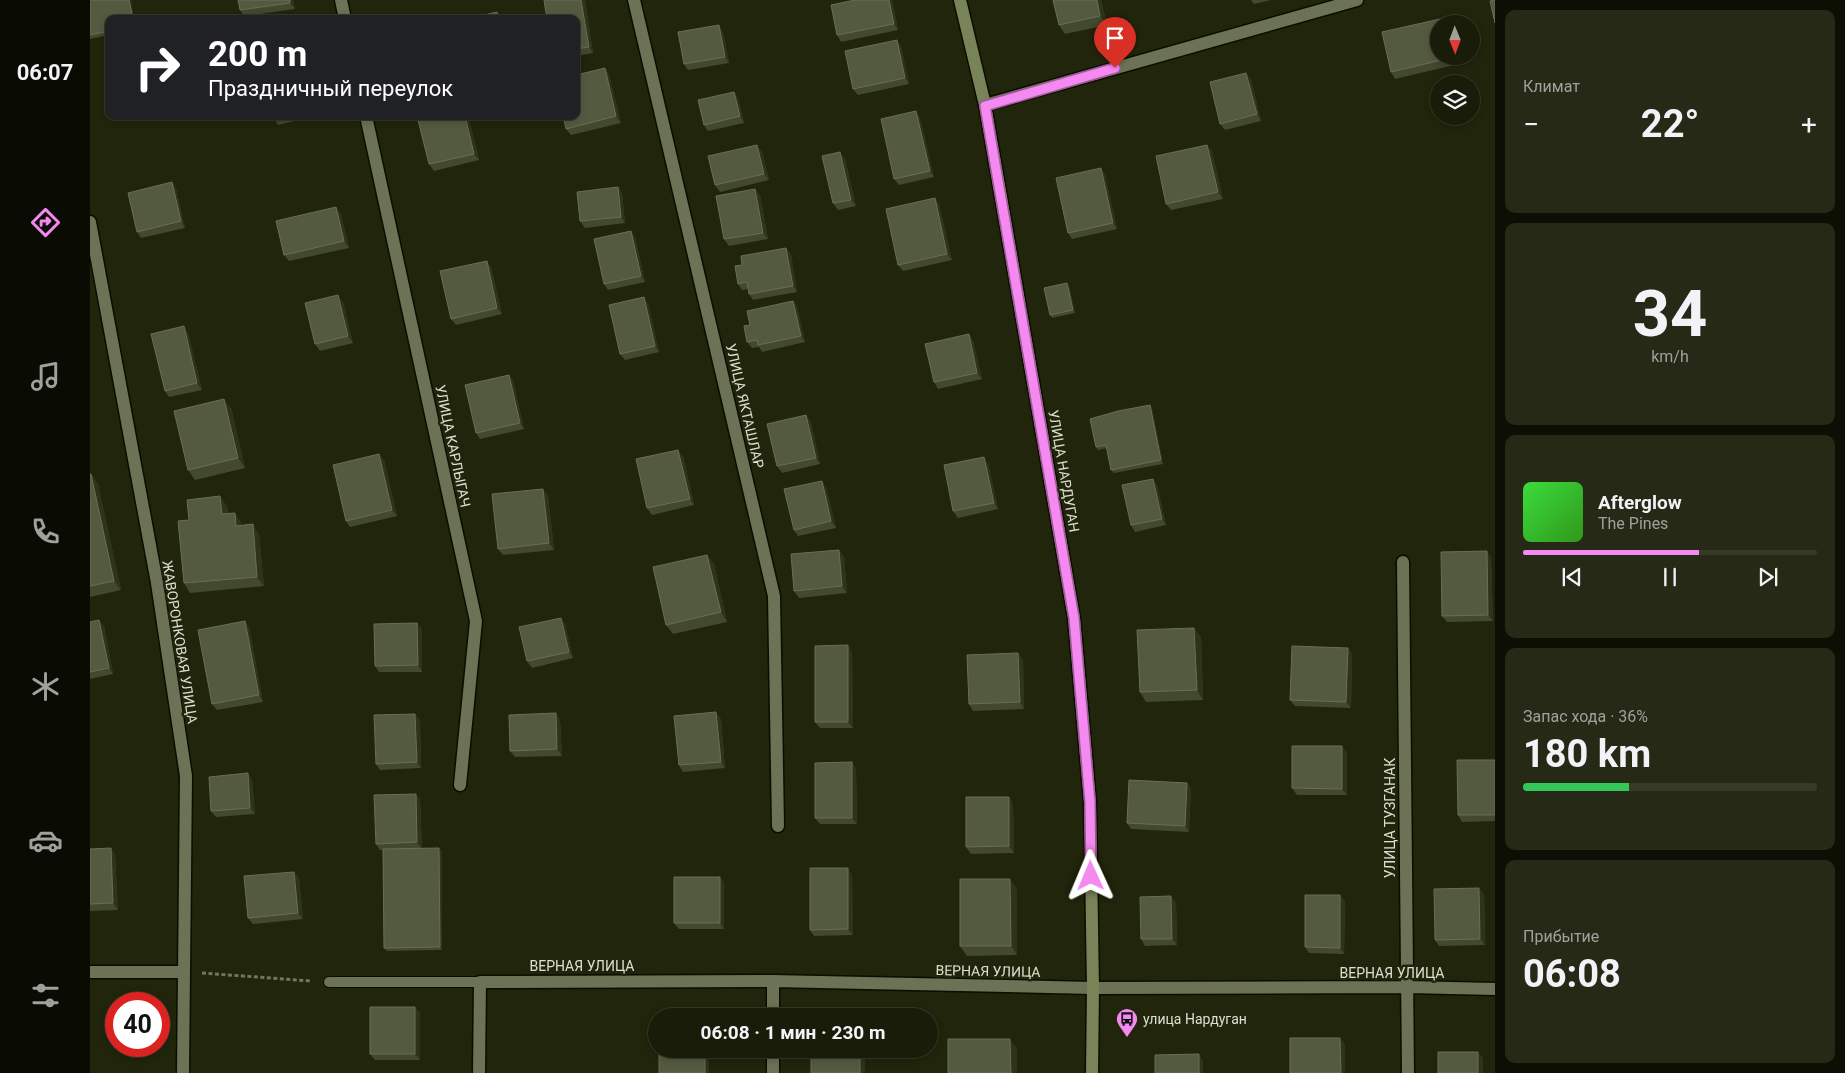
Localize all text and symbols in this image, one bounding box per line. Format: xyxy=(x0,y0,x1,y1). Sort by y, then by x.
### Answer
north arrow xyxy=(1430,15,1480,65)
map controls xyxy=(1430,15,1480,125)
pin xyxy=(1094,17,1136,68)
icon: arrive xyxy=(1101,24,1129,52)
text: 200 m xyxy=(208,34,307,75)
icon: right xyxy=(125,35,190,100)
text: 06:07 xyxy=(17,60,73,85)
button: layers xyxy=(1430,75,1480,125)
text: Праздничный переулок xyxy=(208,76,453,101)
text: Климат xyxy=(1523,77,1580,96)
text: 22° xyxy=(1641,102,1699,146)
text: − xyxy=(1523,108,1539,141)
text: + xyxy=(1801,108,1817,141)
icon: directions xyxy=(28,205,63,240)
text: 34 xyxy=(1633,276,1707,352)
street label: УЛИЦА ЯКТАШЛАР xyxy=(723,342,767,470)
text: km/h xyxy=(1651,347,1689,366)
icon: music xyxy=(28,359,63,394)
street label: УЛИЦА КАРЛЫГАЧ xyxy=(432,383,474,509)
street label: УЛИЦА НАРДУГАН xyxy=(1045,409,1083,533)
text: Afterglow xyxy=(1598,491,1682,514)
icon: phone xyxy=(28,514,63,549)
text: The Pines xyxy=(1598,514,1668,533)
street label: ЖАВОРОНКОВАЯ УЛИЦА xyxy=(159,559,201,725)
icon: previous xyxy=(1558,563,1586,591)
icon: pause xyxy=(1656,563,1684,591)
icon: next xyxy=(1754,563,1782,591)
icon: climate xyxy=(28,669,63,704)
text: Запас хода · 36% xyxy=(1523,707,1648,726)
text: 180 km xyxy=(1523,732,1651,776)
street label: УЛИЦА ТУЗГАНАК xyxy=(1382,758,1398,878)
icon: car xyxy=(28,823,63,858)
position arrow xyxy=(1064,849,1116,901)
text: Прибытие xyxy=(1523,927,1599,946)
text: 06:08 xyxy=(1523,952,1621,996)
street label: ВЕРНАЯ УЛИЦА xyxy=(530,958,634,974)
street label: ВЕРНАЯ УЛИЦА xyxy=(935,962,1041,980)
street label: ВЕРНАЯ УЛИЦА xyxy=(1340,965,1444,981)
icon: filters xyxy=(28,978,63,1013)
speed limit sign: 40 xyxy=(105,992,170,1057)
bus stop icon: улица Нардуган xyxy=(1115,1007,1139,1038)
place label: улица Нардуган xyxy=(1143,1011,1247,1027)
text: 06:08 · 1 мин · 230 m xyxy=(701,1021,885,1044)

